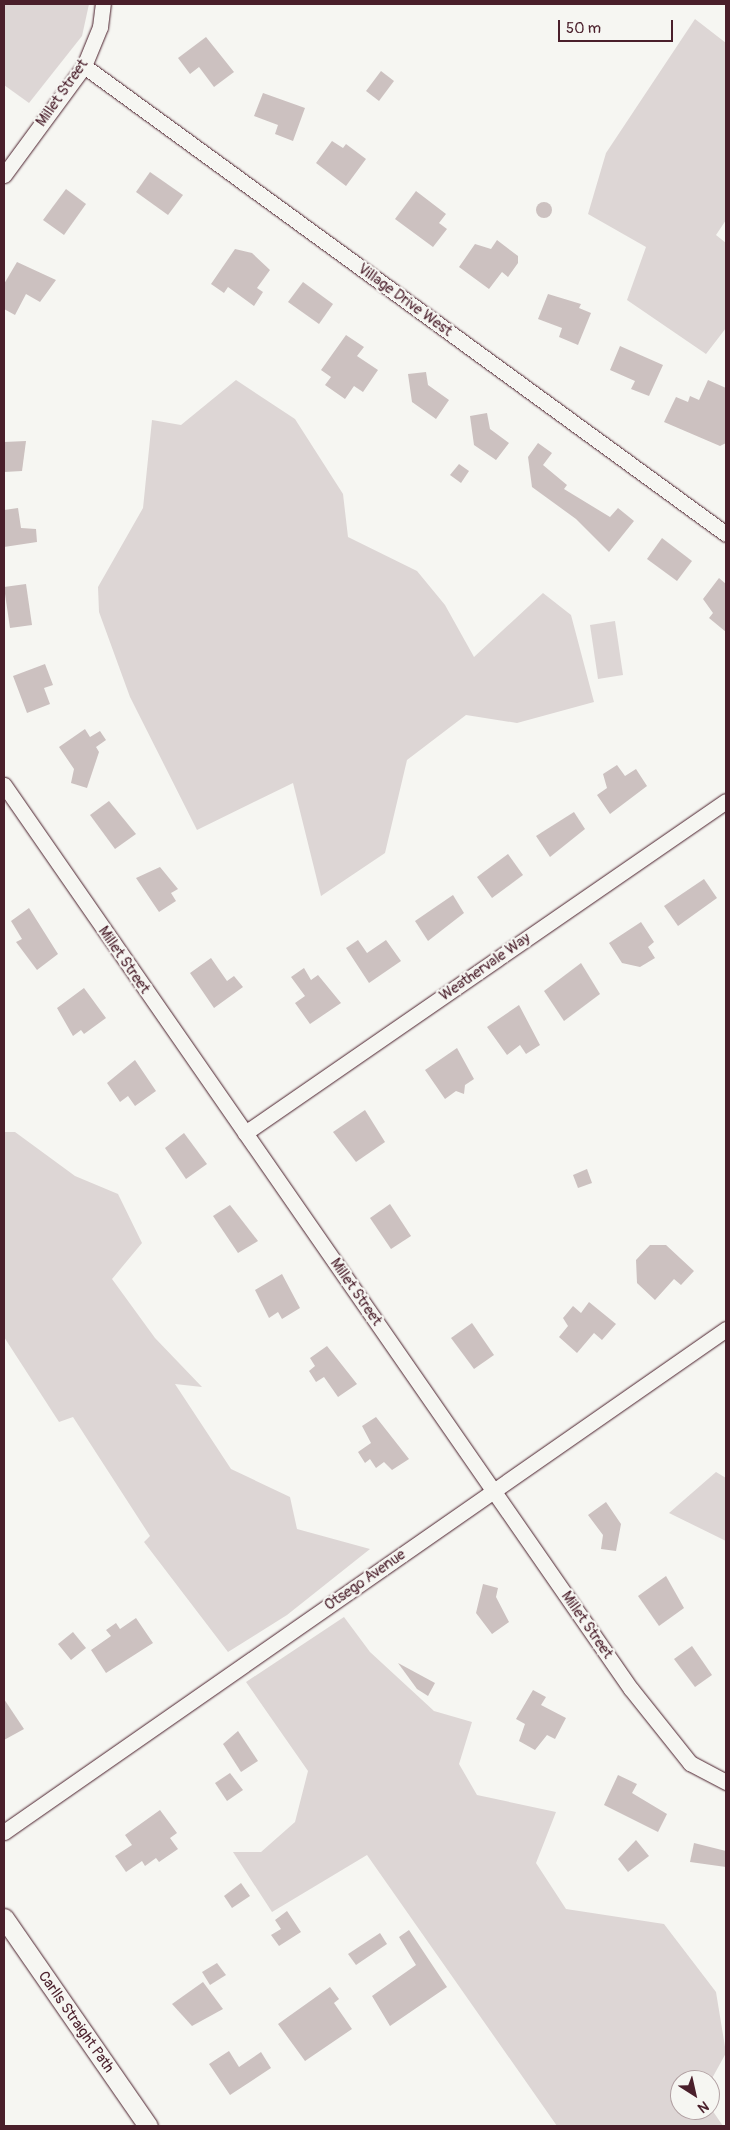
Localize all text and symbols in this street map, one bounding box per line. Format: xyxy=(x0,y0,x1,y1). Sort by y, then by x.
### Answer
scale bar xyxy=(560,10,675,42)
text: 50 m xyxy=(566,19,601,38)
street label: Millet Street xyxy=(32,56,92,130)
street label: Village Drive West xyxy=(354,260,456,340)
street label: Millet Street xyxy=(94,923,154,997)
street label: Weathervale Way xyxy=(436,929,534,1005)
street label: Millet Street xyxy=(326,1255,386,1329)
street label: Otsego Avenue xyxy=(321,1545,409,1615)
street label: Millet Street xyxy=(557,1588,617,1662)
street label: Carlls Straight Path xyxy=(34,1968,118,2076)
north arrow xyxy=(670,2070,720,2120)
text: N xyxy=(695,2097,712,2117)

